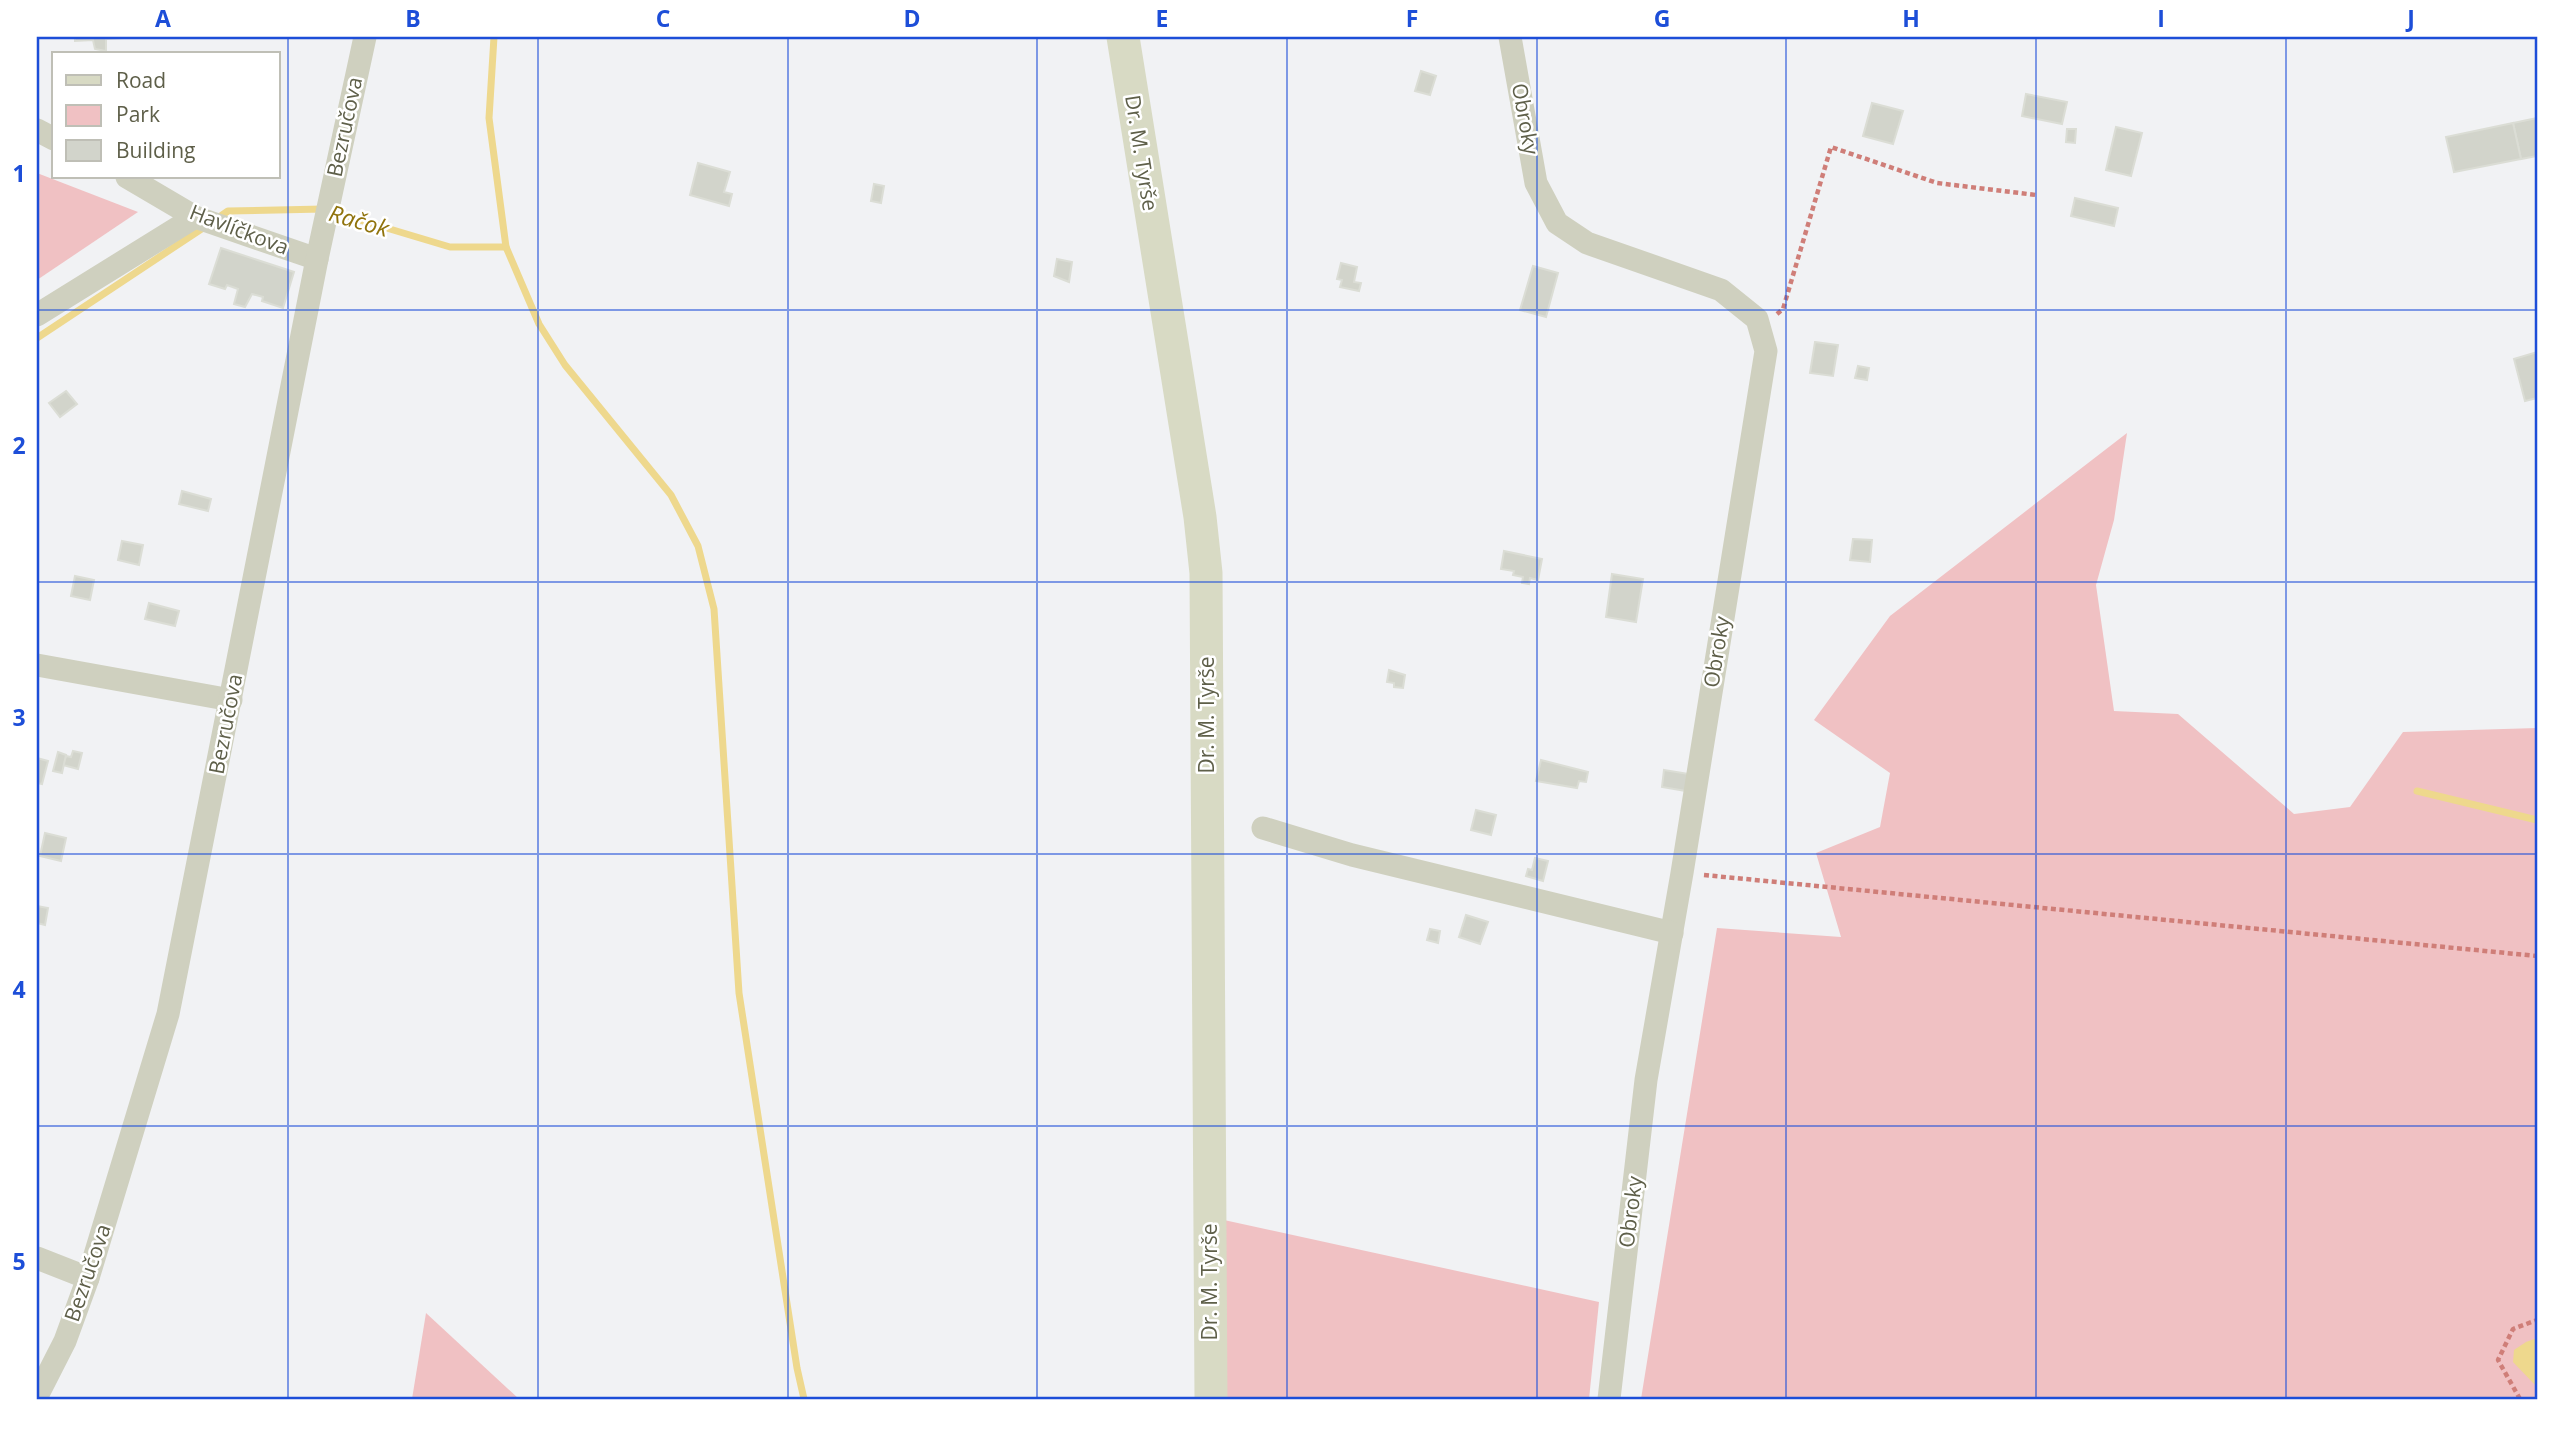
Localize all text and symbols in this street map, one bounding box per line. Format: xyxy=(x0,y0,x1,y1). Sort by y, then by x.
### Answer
text: A xyxy=(155,2,171,34)
text: B xyxy=(405,2,421,34)
text: C xyxy=(656,2,670,34)
text: D xyxy=(903,2,921,34)
text: E xyxy=(1156,2,1168,34)
text: F xyxy=(1406,2,1418,34)
text: G xyxy=(1654,2,1670,34)
text: H xyxy=(1902,2,1920,34)
text: I xyxy=(2157,2,2165,34)
text: J xyxy=(2405,2,2415,34)
legend xyxy=(52,52,280,178)
text: Road xyxy=(116,66,166,94)
street label: Bezručova xyxy=(320,74,368,179)
street label: Obroky xyxy=(1506,81,1546,157)
street label: Dr. M. Tyrše xyxy=(1119,93,1165,213)
text: Park xyxy=(116,100,160,128)
text: Building xyxy=(116,136,195,164)
text: 1 xyxy=(12,157,26,189)
water label: Račok xyxy=(326,196,394,244)
street label: Havlíčkova xyxy=(186,197,293,261)
text: 2 xyxy=(12,429,26,461)
street label: Obroky xyxy=(1697,614,1736,690)
street label: Dr. M. Tyrše xyxy=(1192,656,1220,774)
street label: Bezručova xyxy=(202,671,248,776)
text: 3 xyxy=(12,701,26,733)
text: 4 xyxy=(12,973,26,1005)
street label: Obroky xyxy=(1612,1174,1648,1249)
street label: Bezručova xyxy=(57,1220,117,1325)
street label: Dr. M. Tyrše xyxy=(1195,1223,1223,1341)
text: 5 xyxy=(12,1245,26,1277)

